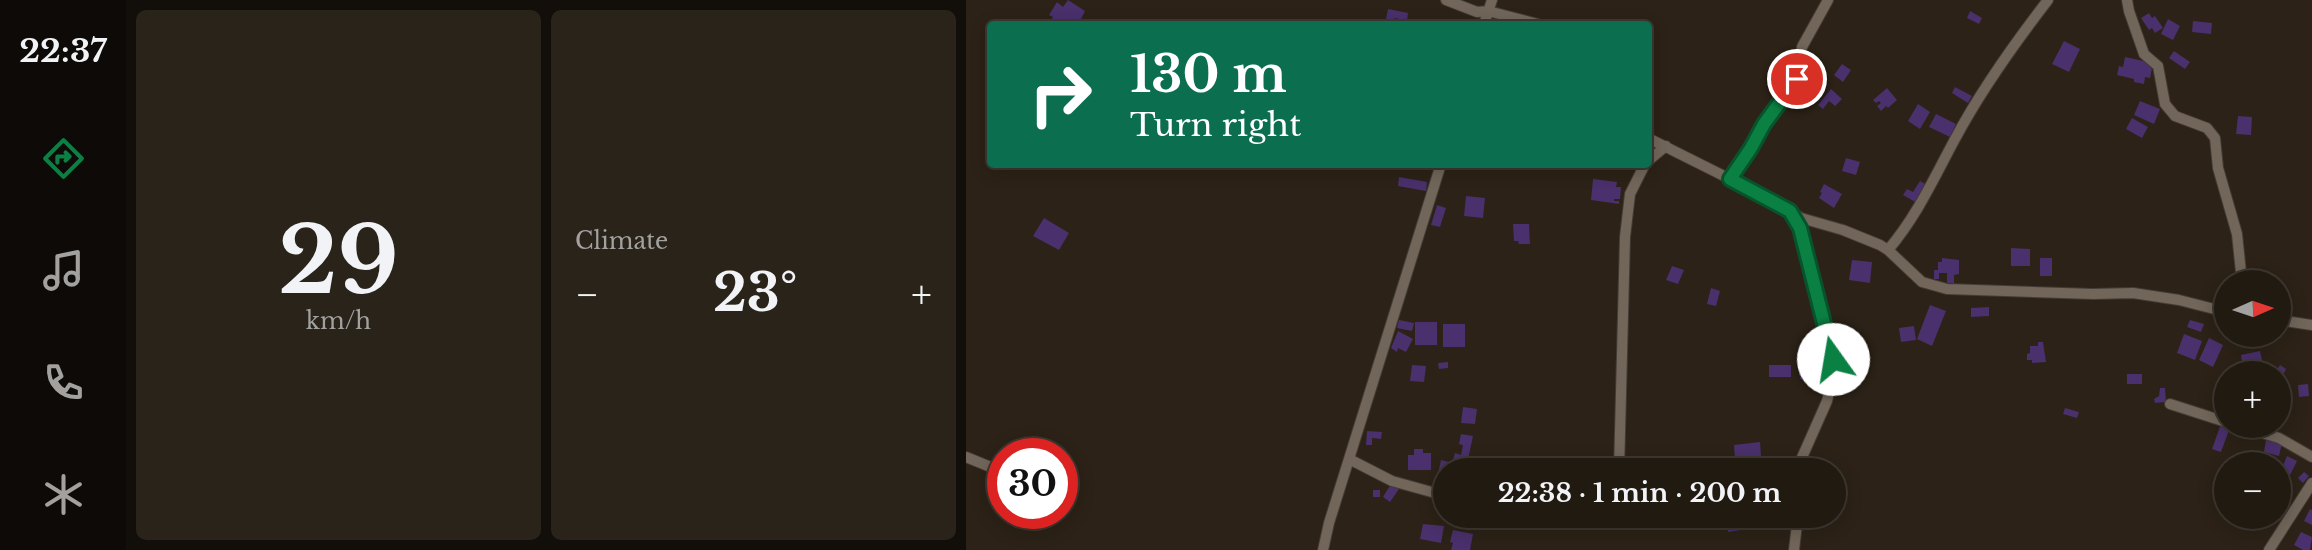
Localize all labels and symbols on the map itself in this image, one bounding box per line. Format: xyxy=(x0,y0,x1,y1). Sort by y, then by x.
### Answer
pin xyxy=(1767,49,1827,109)
north arrow xyxy=(2214,270,2291,346)
position arrow xyxy=(1796,322,1870,396)
speed limit sign: 30 xyxy=(987,438,1078,529)

